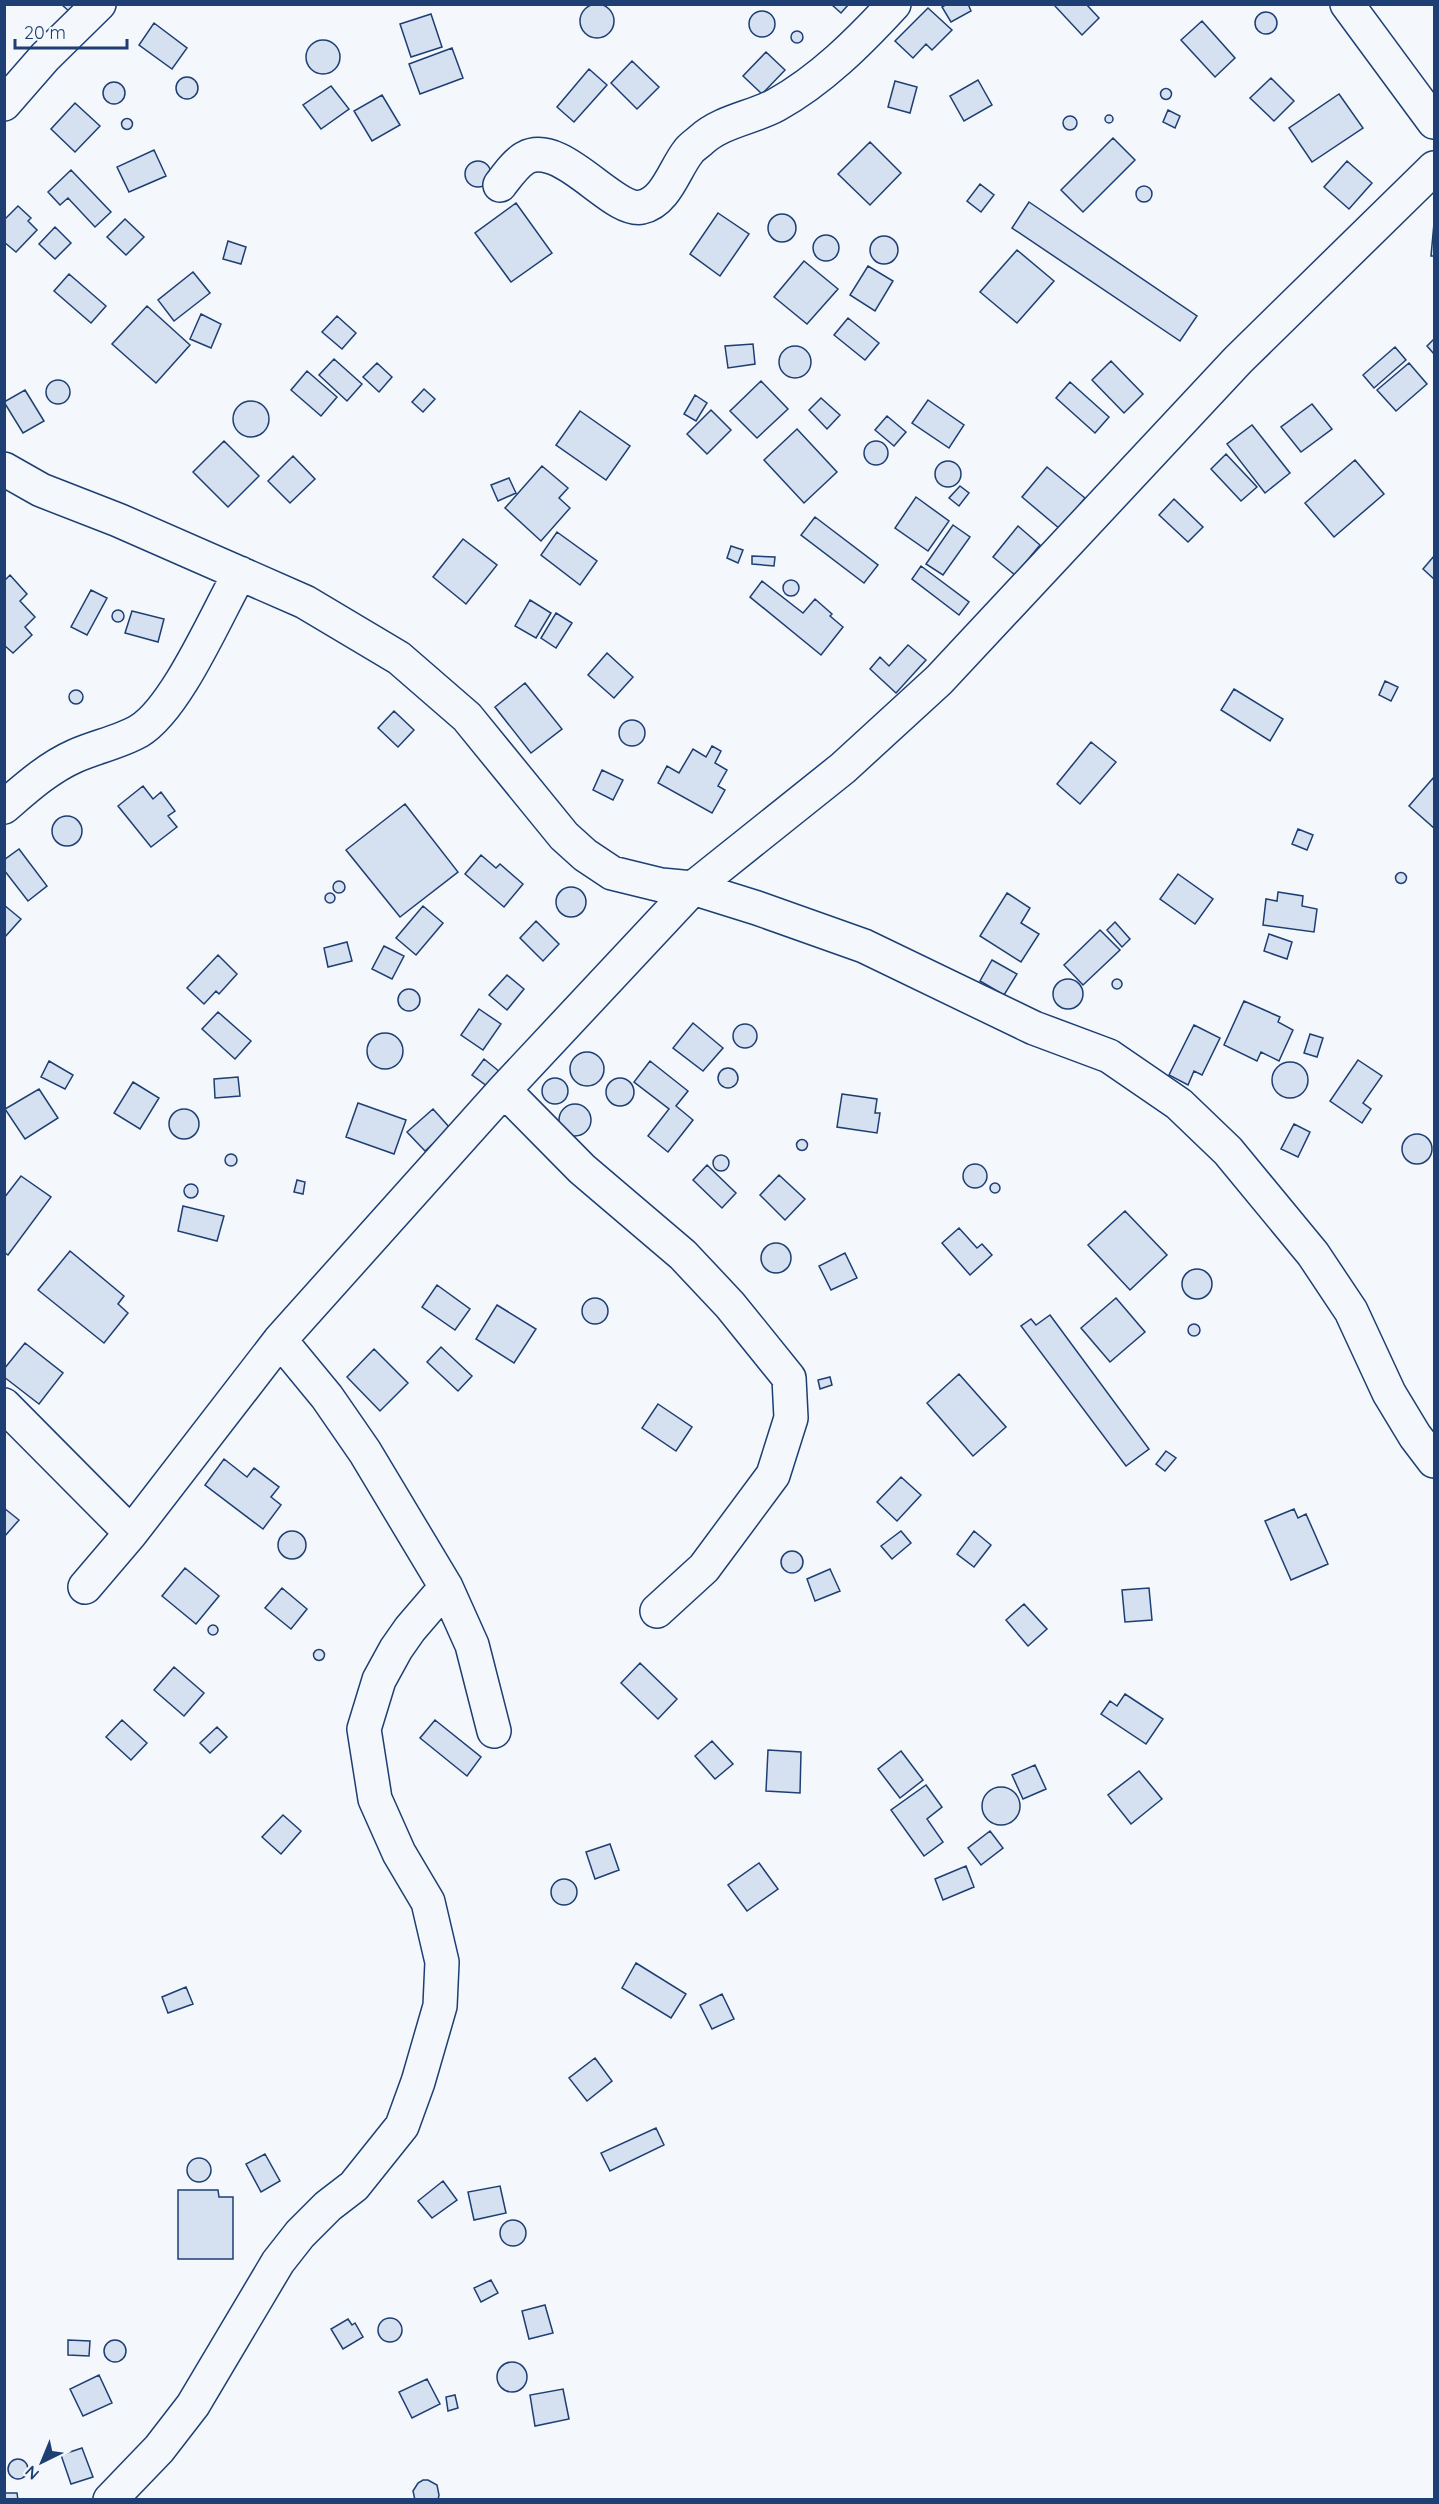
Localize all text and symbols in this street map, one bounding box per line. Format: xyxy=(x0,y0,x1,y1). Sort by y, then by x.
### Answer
scale bar xyxy=(15,12,128,50)
text: 20 m xyxy=(24,21,66,44)
north arrow xyxy=(12,2432,72,2492)
text: N xyxy=(21,2462,43,2484)

